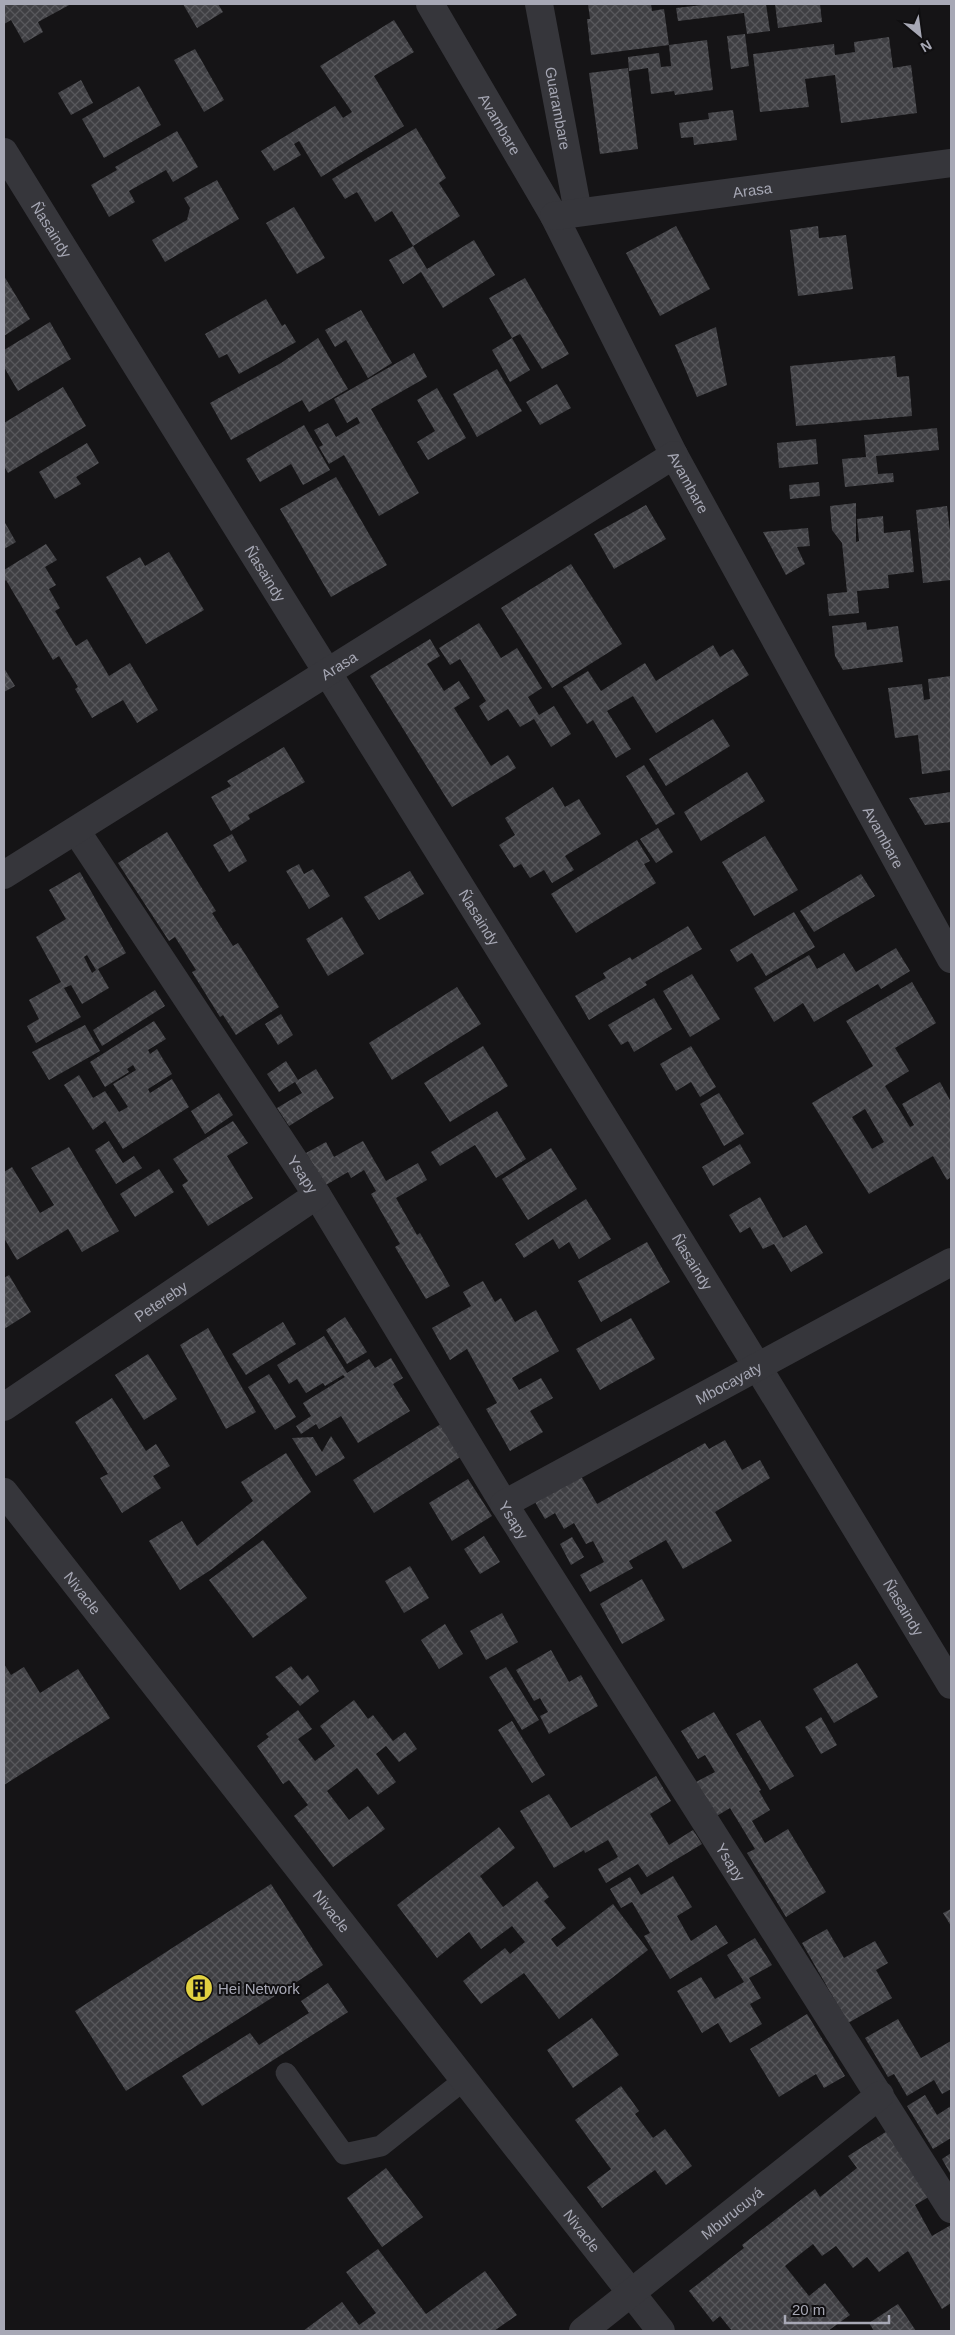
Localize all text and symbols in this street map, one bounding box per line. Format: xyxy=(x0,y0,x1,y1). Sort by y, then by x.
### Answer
north arrow xyxy=(895,10,945,60)
text: N xyxy=(918,37,935,56)
street label: Guarambare xyxy=(542,65,575,151)
street label: Avambare xyxy=(476,90,525,158)
street label: Arasa xyxy=(732,178,773,201)
street label: Ñasaindy xyxy=(28,198,76,261)
street label: Avambare xyxy=(665,448,713,516)
street label: Ñasaindy xyxy=(242,542,290,605)
street label: Arasa xyxy=(318,647,360,683)
street label: Avambare xyxy=(860,803,908,871)
street label: Ñasaindy xyxy=(456,886,504,949)
street label: Ysapy xyxy=(285,1152,322,1197)
street label: Ñasaindy xyxy=(669,1231,717,1293)
street label: Petereby xyxy=(131,1277,191,1325)
street label: Mbocayaty xyxy=(692,1358,765,1407)
street label: Ysapy xyxy=(496,1498,533,1542)
street label: Nivacle xyxy=(61,1568,105,1617)
street label: Ñasaindy xyxy=(880,1576,928,1639)
street label: Ysapy xyxy=(713,1840,749,1884)
street label: Nivacle xyxy=(310,1886,354,1935)
building icon: Hei Network xyxy=(184,1973,214,2003)
place label: Hei Network xyxy=(218,1980,300,1997)
street label: Mburucuyá xyxy=(697,2183,767,2243)
street label: Nivacle xyxy=(560,2206,604,2255)
scale bar xyxy=(785,2292,889,2324)
text: 20 m xyxy=(792,2301,825,2318)

